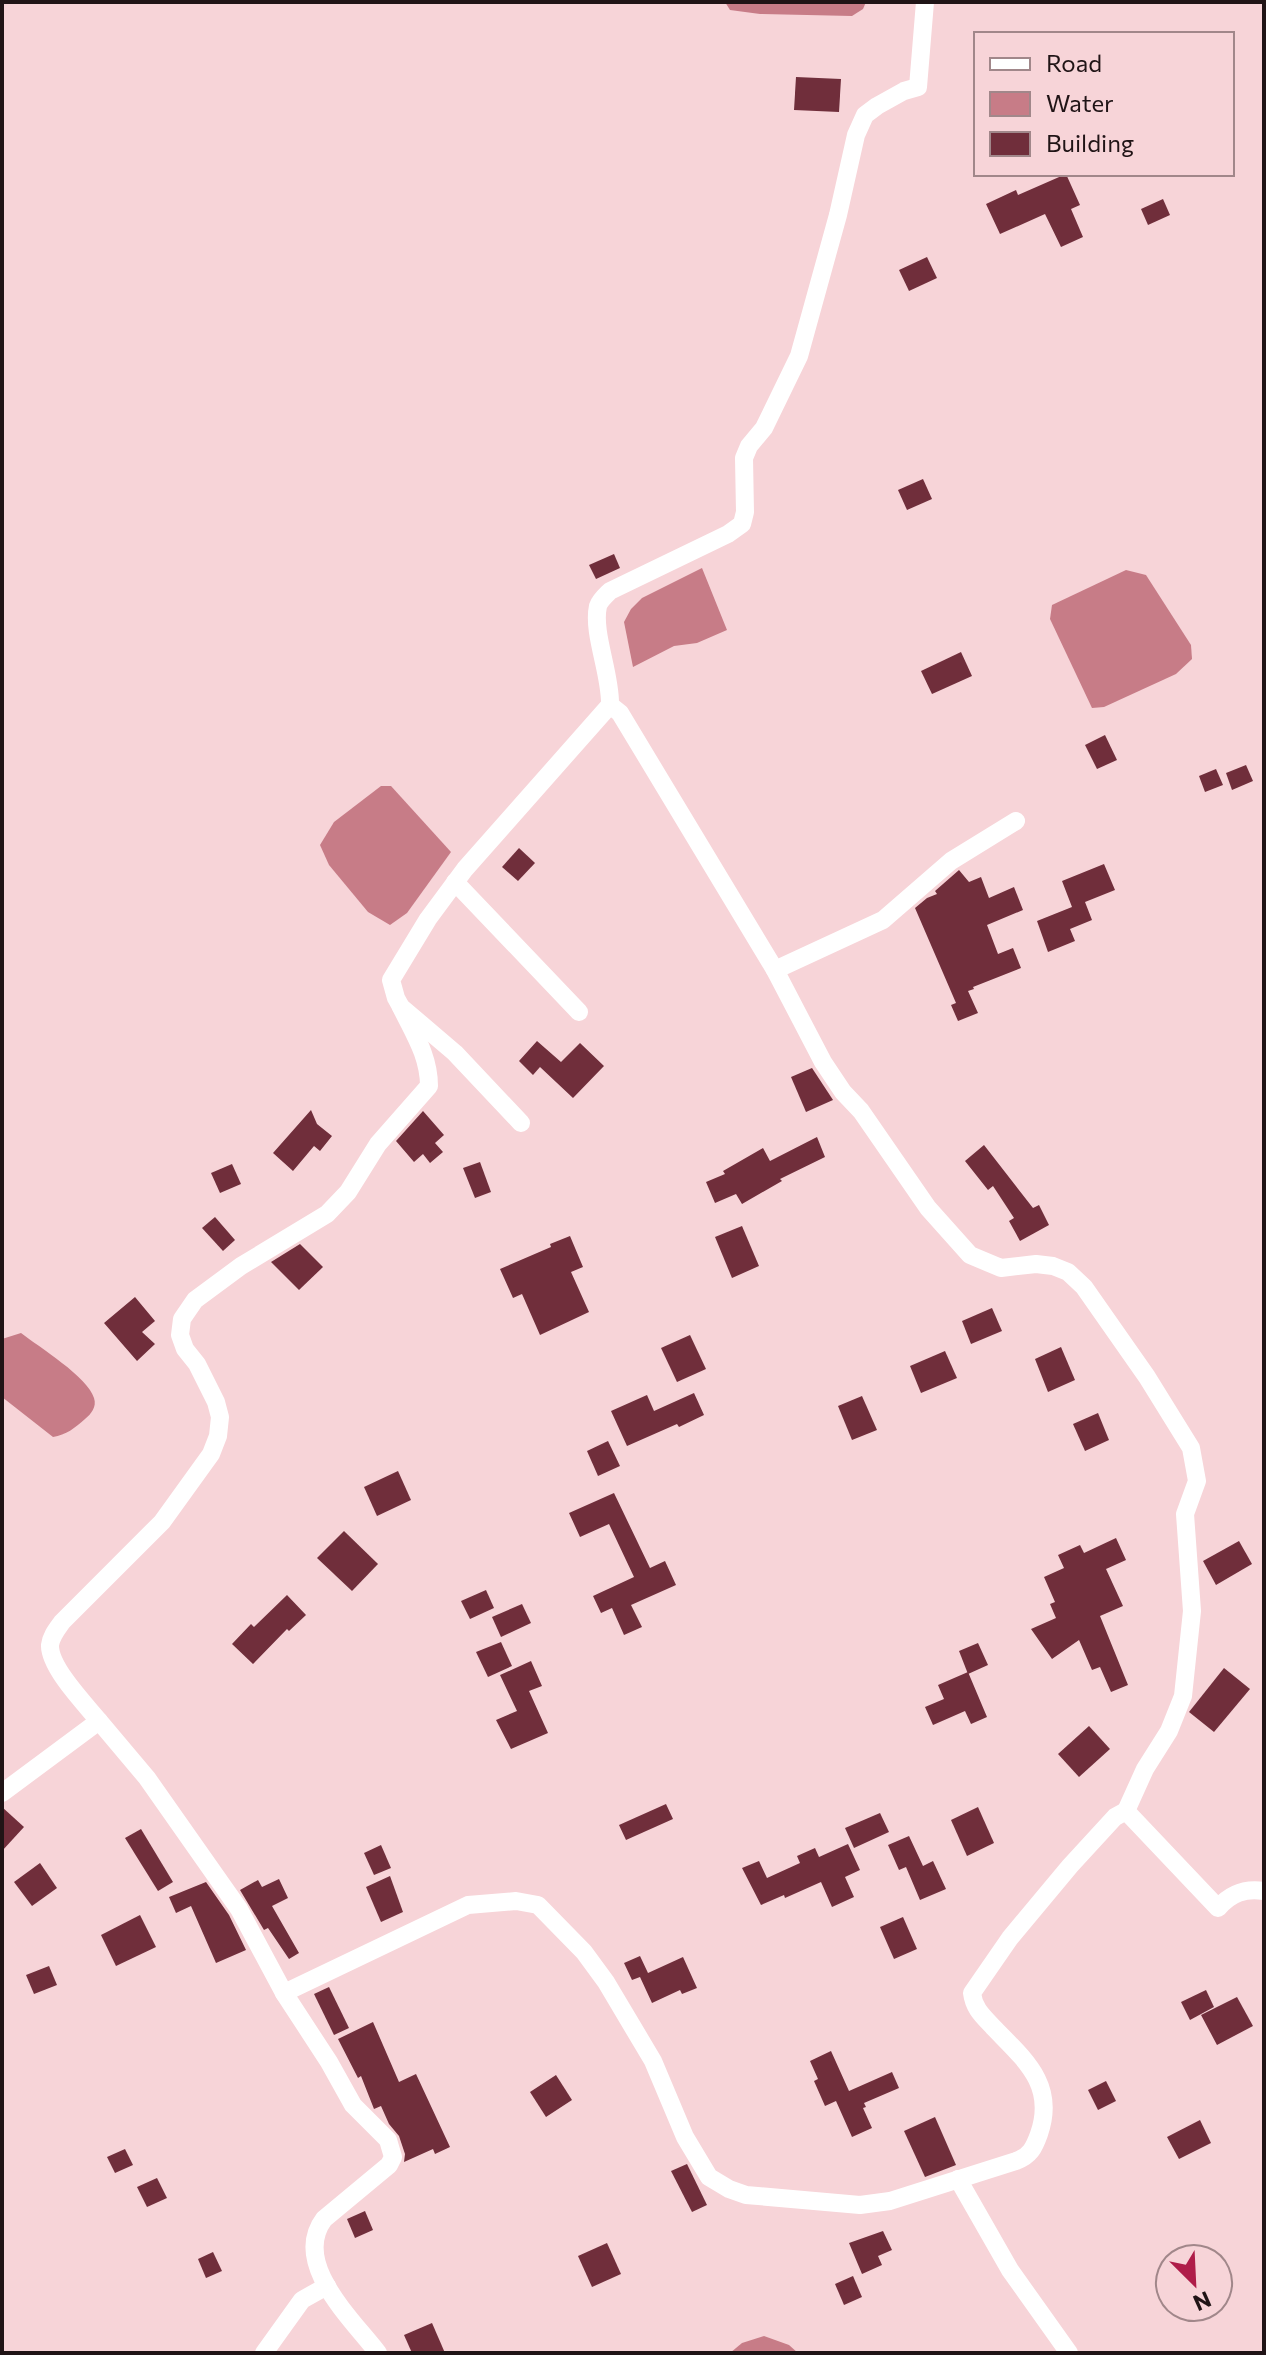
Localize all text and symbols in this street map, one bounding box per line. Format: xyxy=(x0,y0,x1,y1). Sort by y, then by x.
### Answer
legend xyxy=(974,32,1234,176)
text: Road xyxy=(1046,48,1102,77)
text: Water xyxy=(1046,88,1114,117)
text: Building xyxy=(1046,128,1134,157)
north arrow xyxy=(1154,2243,1234,2323)
text: N xyxy=(1189,2286,1215,2317)

